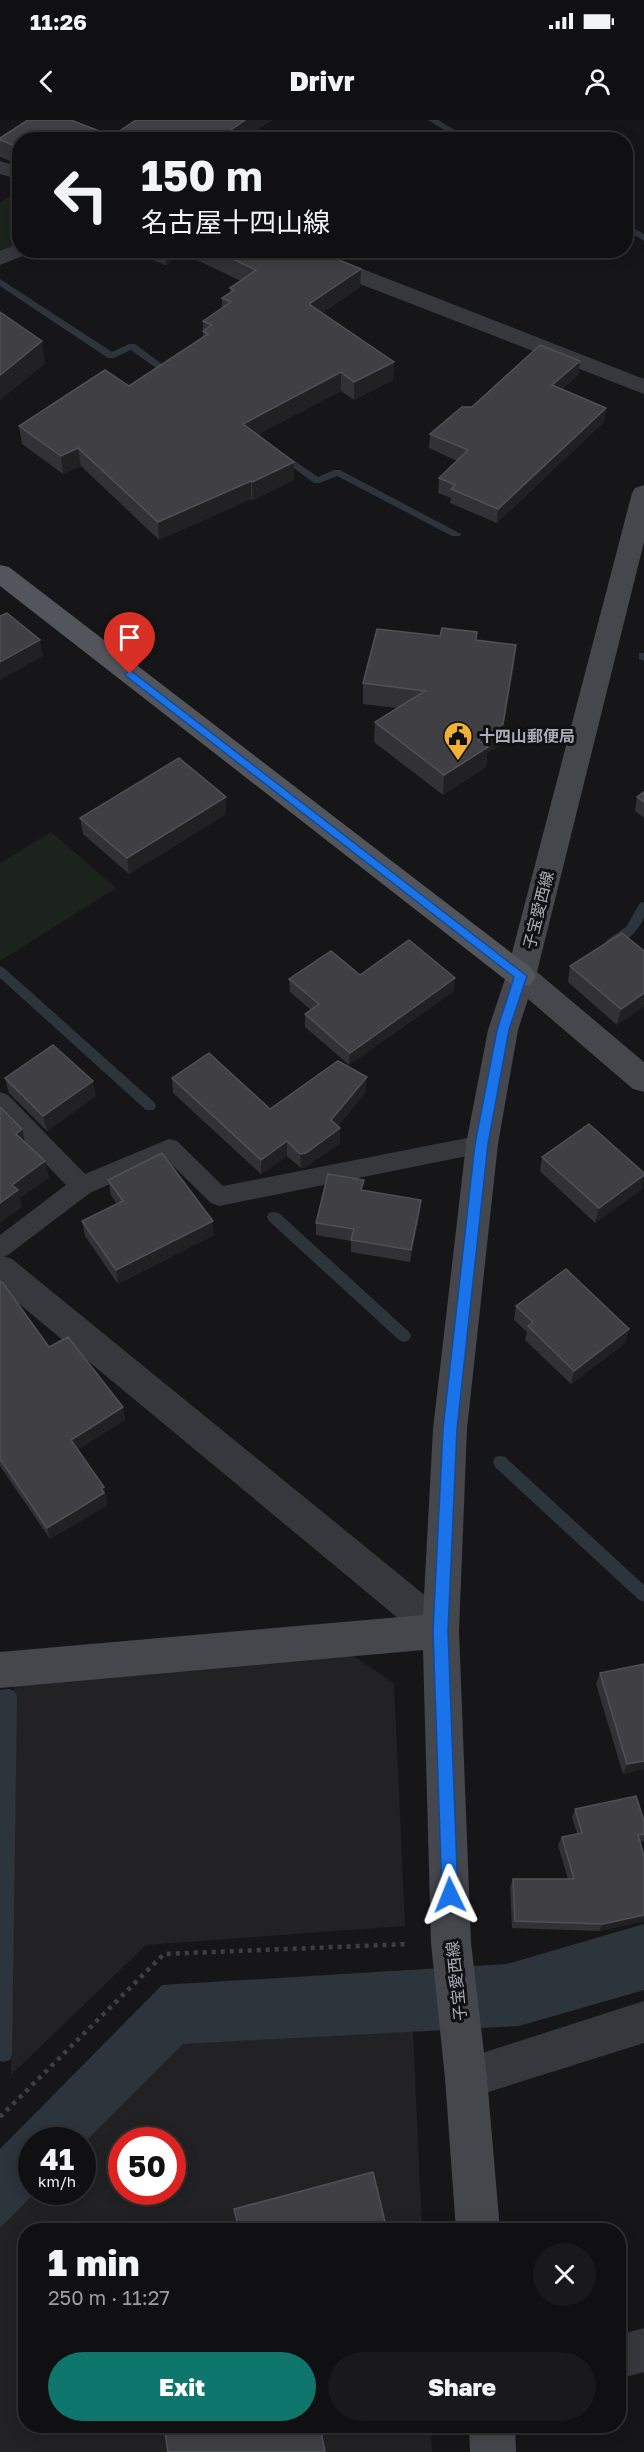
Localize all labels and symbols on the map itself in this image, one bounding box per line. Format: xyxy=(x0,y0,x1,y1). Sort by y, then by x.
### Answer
pin xyxy=(104,612,155,674)
public building icon: 十四山郵便局 xyxy=(442,720,474,762)
place label: 十四山郵便局 xyxy=(479,726,575,746)
street label: 子宝愛西線 xyxy=(519,869,557,951)
position arrow xyxy=(418,1863,482,1927)
street label: 子宝愛西線 xyxy=(442,1940,470,2022)
speed limit sign: 50 xyxy=(108,2127,186,2205)

